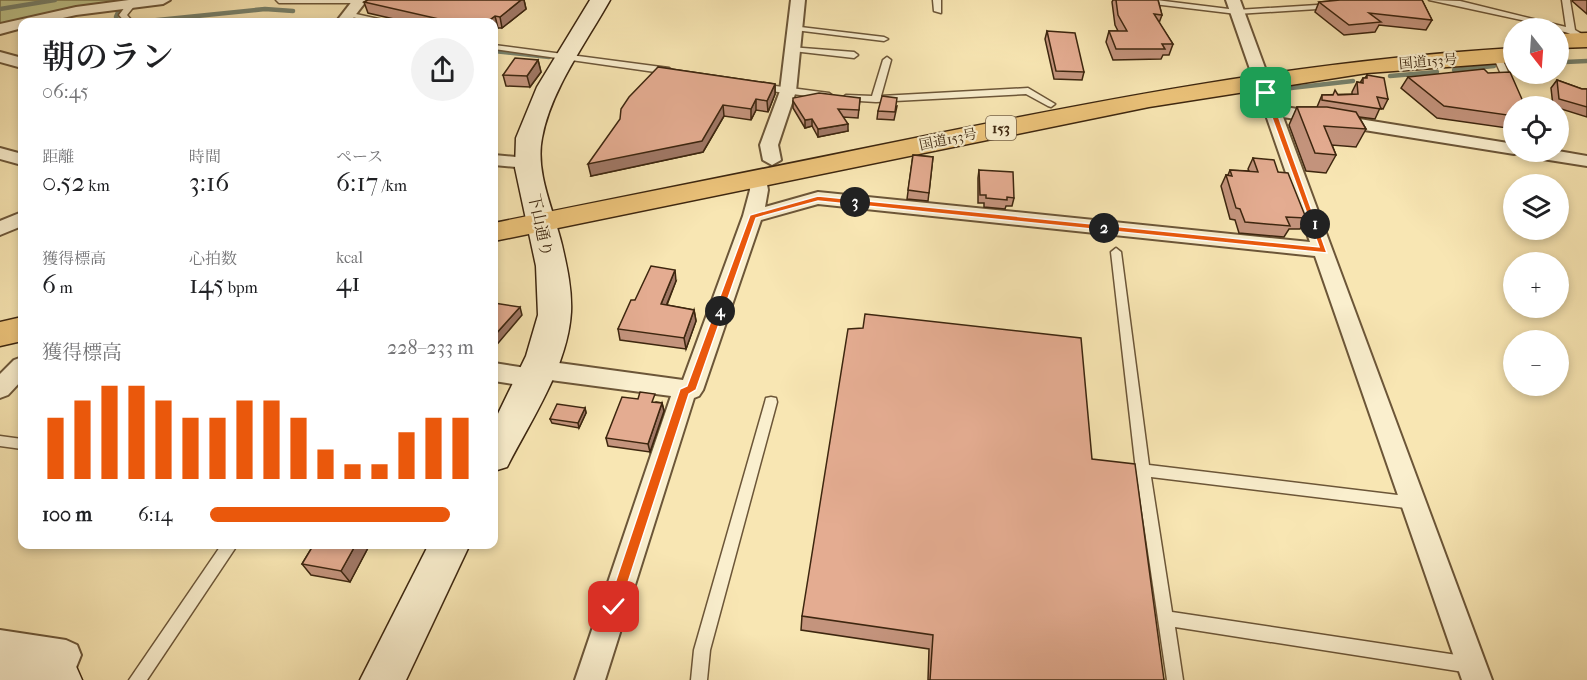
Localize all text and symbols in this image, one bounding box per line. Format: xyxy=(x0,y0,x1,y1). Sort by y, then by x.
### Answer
north arrow xyxy=(1503,18,1569,84)
map controls xyxy=(1503,18,1569,396)
text: 朝のラン xyxy=(42,38,174,77)
button: share xyxy=(411,38,474,101)
street label: 国道153号 xyxy=(1398,50,1458,73)
pin xyxy=(1240,67,1291,118)
icon: arrive xyxy=(1249,76,1282,109)
text: 06:45 xyxy=(42,80,89,103)
button: locate xyxy=(1503,96,1569,162)
road number: 153 xyxy=(986,116,1016,140)
street label: 国道153号 xyxy=(918,125,979,154)
text: 距離 xyxy=(42,147,74,166)
text: 時間 xyxy=(189,147,221,166)
text: ペース xyxy=(336,147,383,166)
text: 0.52 xyxy=(42,167,85,198)
text: 3:16 xyxy=(189,167,229,198)
text: 6:17 xyxy=(336,167,378,198)
button: layers xyxy=(1503,174,1569,240)
text: km xyxy=(85,176,110,195)
text: /km xyxy=(378,176,407,195)
pin: 3 xyxy=(840,187,870,217)
street label: 下山通り xyxy=(525,192,556,258)
text: 3 xyxy=(852,192,858,211)
pin: 1 xyxy=(1300,209,1330,239)
pin: 2 xyxy=(1089,213,1119,243)
text: 1 xyxy=(1312,214,1318,233)
text: 2 xyxy=(1100,218,1108,237)
text: kcal xyxy=(336,248,363,267)
text: 獲得標高 xyxy=(42,249,106,268)
text: 心拍数 xyxy=(189,249,237,268)
button: + xyxy=(1503,252,1569,318)
text: 41 xyxy=(336,267,361,298)
text: 6 xyxy=(42,269,56,300)
text: 145 xyxy=(189,269,224,300)
text: m xyxy=(56,278,73,297)
text: bpm xyxy=(224,278,258,297)
pin: 4 xyxy=(705,296,735,326)
text: 4 xyxy=(715,301,725,320)
button: − xyxy=(1503,330,1569,396)
text: 228–233 m xyxy=(387,336,474,359)
text: 獲得標高 xyxy=(42,341,122,364)
text: 100 m xyxy=(42,503,92,526)
text: 6:14 xyxy=(138,503,173,526)
pin xyxy=(588,581,639,632)
icon: check xyxy=(597,590,630,623)

